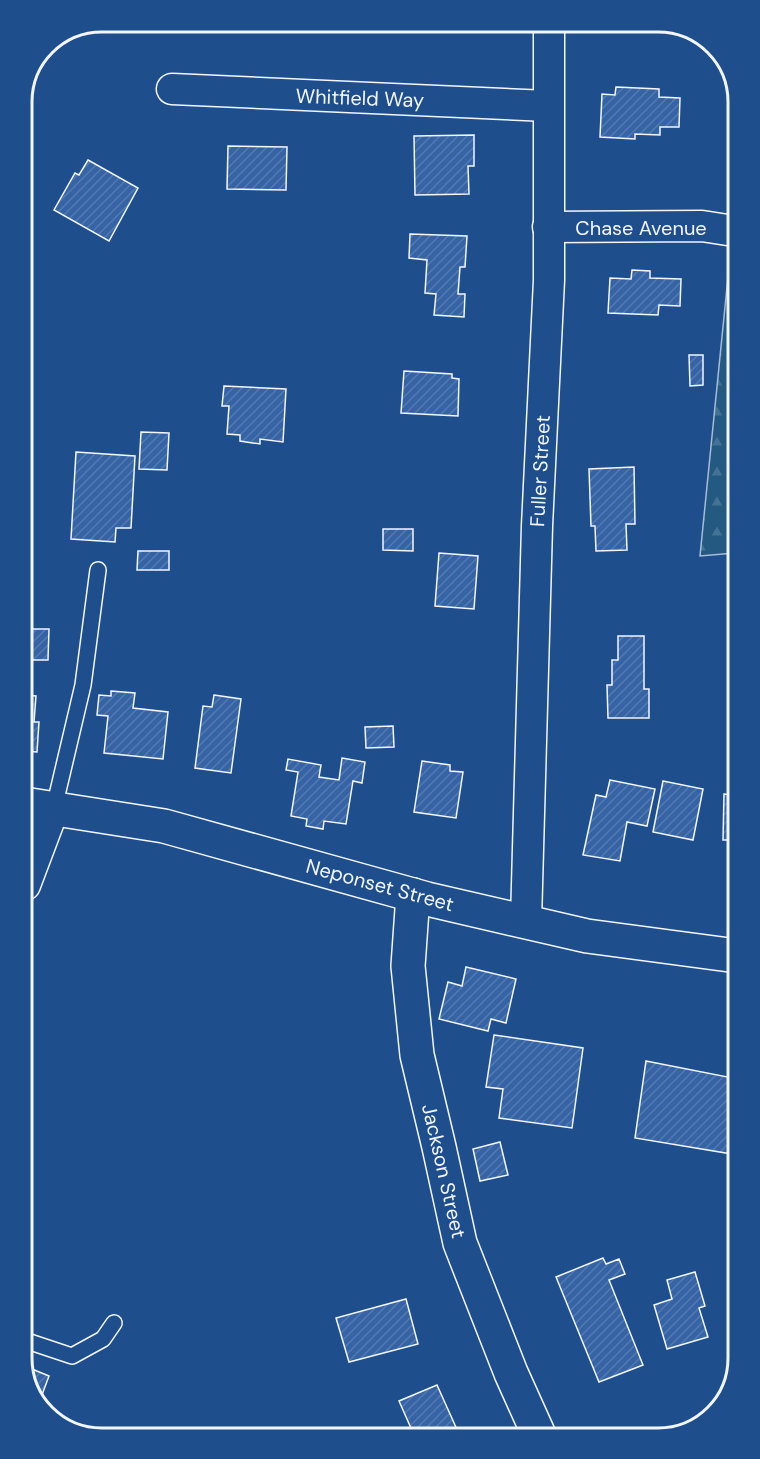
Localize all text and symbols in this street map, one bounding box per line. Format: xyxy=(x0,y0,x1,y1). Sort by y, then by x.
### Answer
street label: Whitfield Way xyxy=(295,83,425,113)
street label: Chase Avenue xyxy=(575,215,707,241)
street label: Fuller Street xyxy=(524,414,556,528)
street label: Neponset Street xyxy=(303,853,457,917)
street label: Jackson Street xyxy=(416,1101,472,1241)

